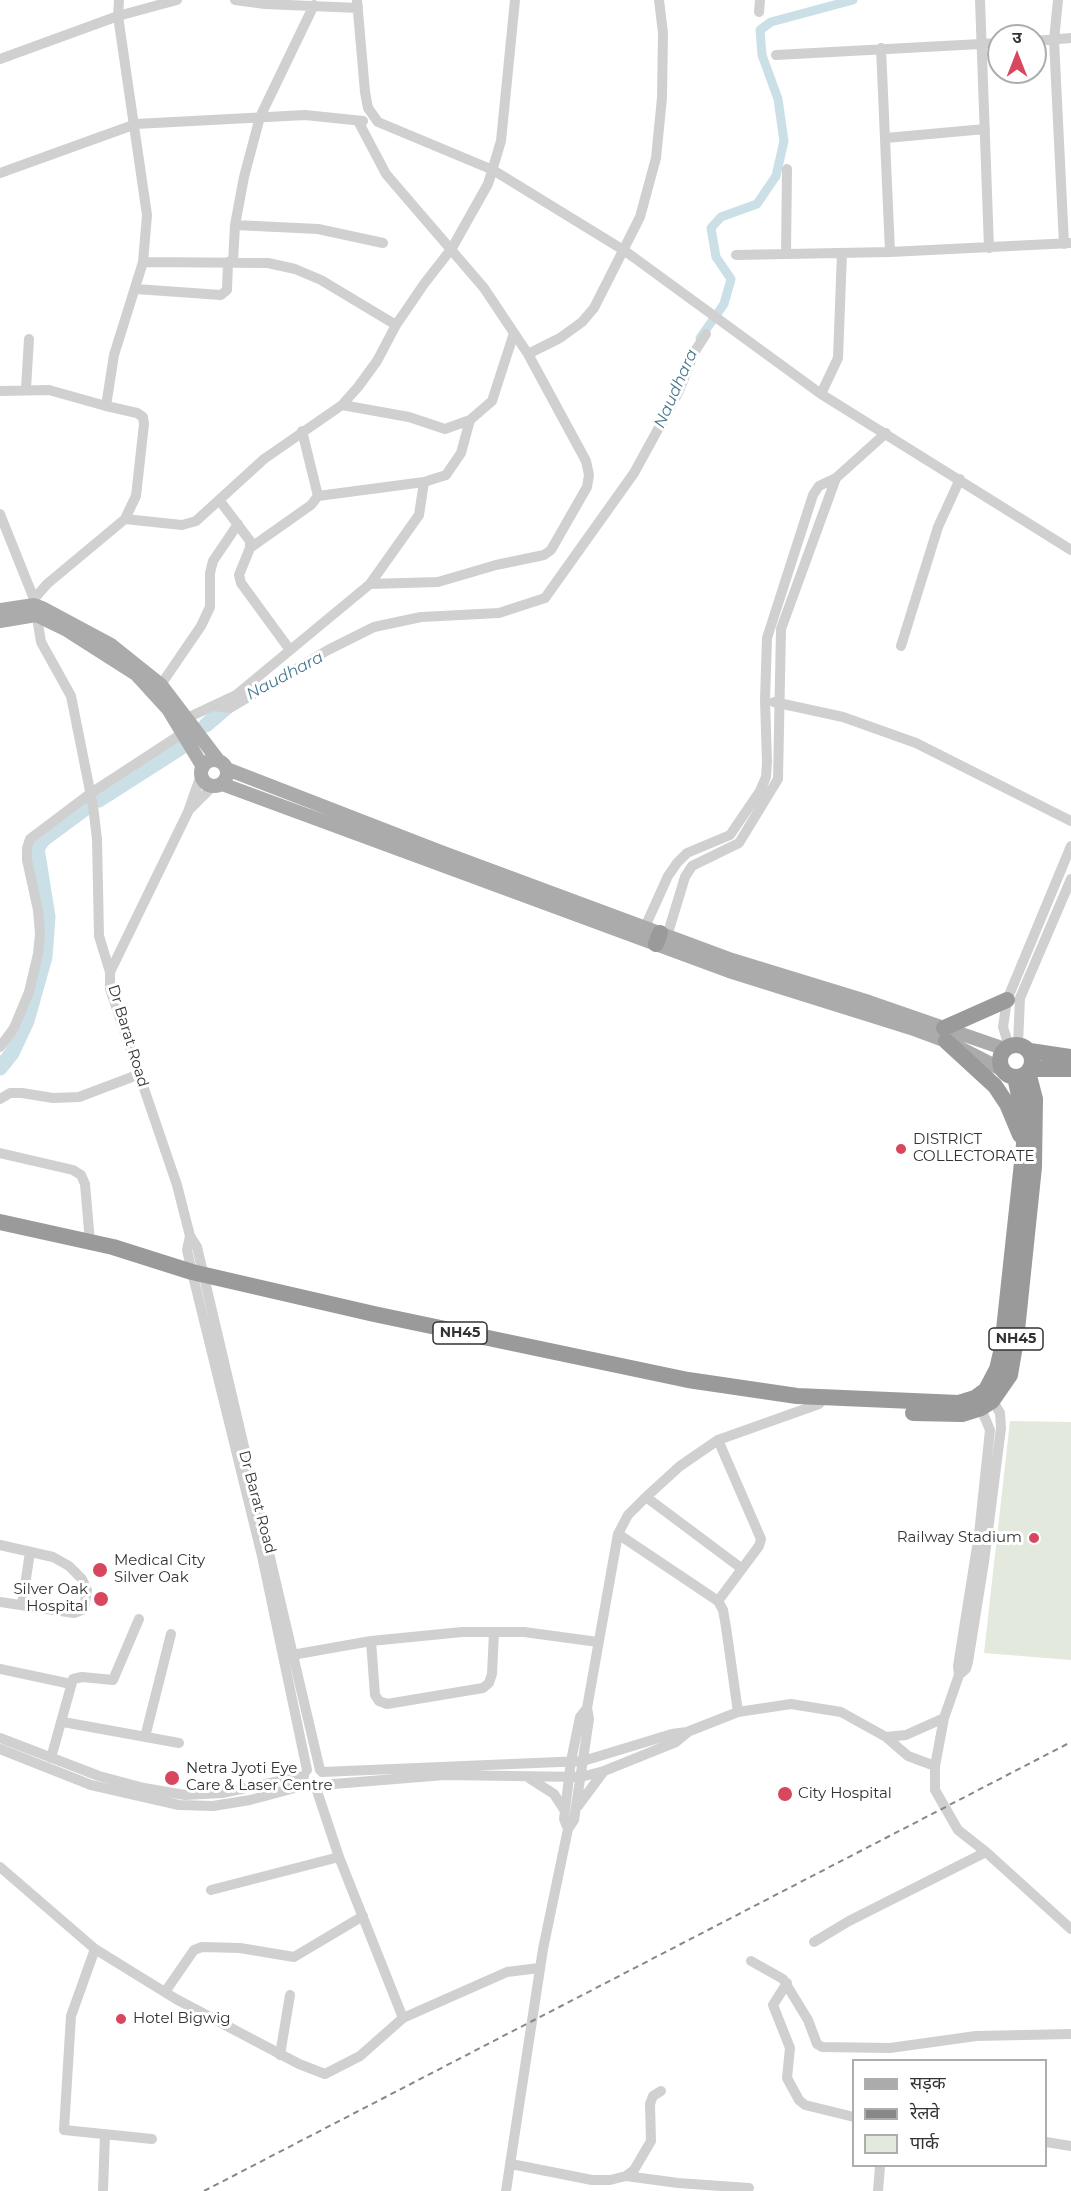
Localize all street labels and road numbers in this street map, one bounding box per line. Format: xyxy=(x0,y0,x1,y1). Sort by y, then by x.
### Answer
street label: Dr Barat Road xyxy=(104,983,152,1089)
road number: NH45 xyxy=(433,1322,487,1344)
road number: NH45 xyxy=(989,1328,1043,1350)
street label: Dr Barat Road xyxy=(235,1448,279,1556)

